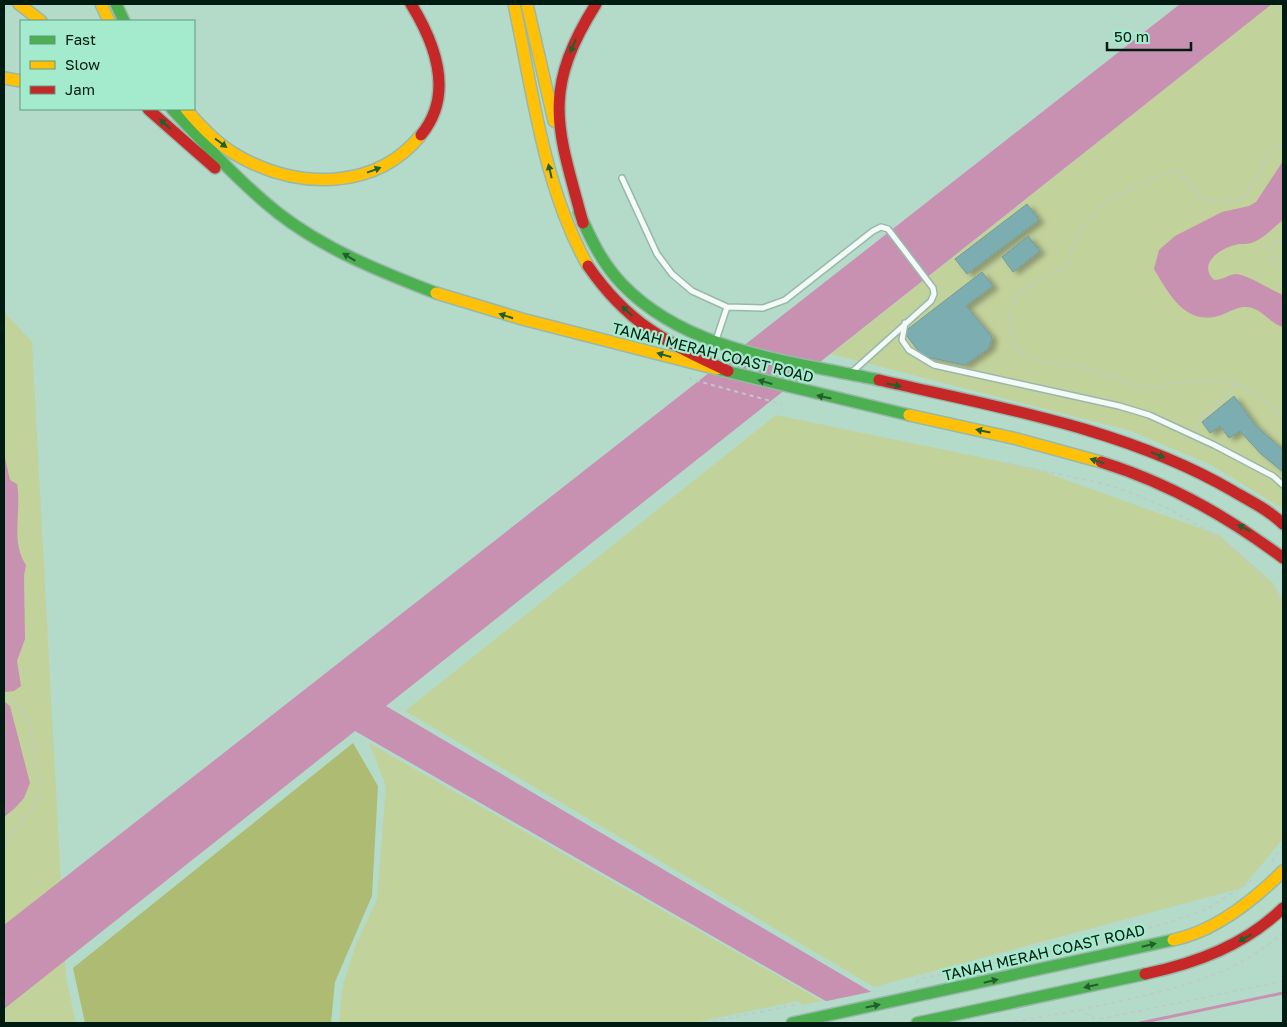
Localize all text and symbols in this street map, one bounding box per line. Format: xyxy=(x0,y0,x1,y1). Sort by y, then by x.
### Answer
legend xyxy=(20,20,195,110)
scale bar xyxy=(1107,20,1191,52)
text: 50 m xyxy=(1114,27,1149,45)
text: Fast xyxy=(65,30,96,48)
one-way arrow xyxy=(568,39,576,53)
text: Slow xyxy=(65,55,100,73)
text: Jam xyxy=(65,80,95,98)
one-way arrow xyxy=(160,118,172,130)
one-way arrow xyxy=(214,138,227,148)
one-way arrow xyxy=(546,163,554,178)
one-way arrow xyxy=(367,166,382,174)
one-way arrow xyxy=(342,253,357,261)
one-way arrow xyxy=(621,305,633,317)
one-way arrow xyxy=(498,311,513,319)
street label: TANAH MERAH COAST ROAD xyxy=(611,318,816,386)
one-way arrow xyxy=(656,351,671,359)
one-way arrow xyxy=(757,377,772,385)
one-way arrow xyxy=(887,381,902,389)
one-way arrow xyxy=(816,393,831,401)
one-way arrow xyxy=(975,427,990,435)
one-way arrow xyxy=(1151,452,1165,460)
one-way arrow xyxy=(1089,457,1104,465)
one-way arrow xyxy=(1238,524,1251,533)
street label: TANAH MERAH COAST ROAD xyxy=(941,920,1147,984)
one-way arrow xyxy=(1238,933,1252,942)
one-way arrow xyxy=(1142,941,1157,949)
one-way arrow xyxy=(983,977,998,985)
one-way arrow xyxy=(1083,982,1098,990)
one-way arrow xyxy=(866,1002,881,1010)

